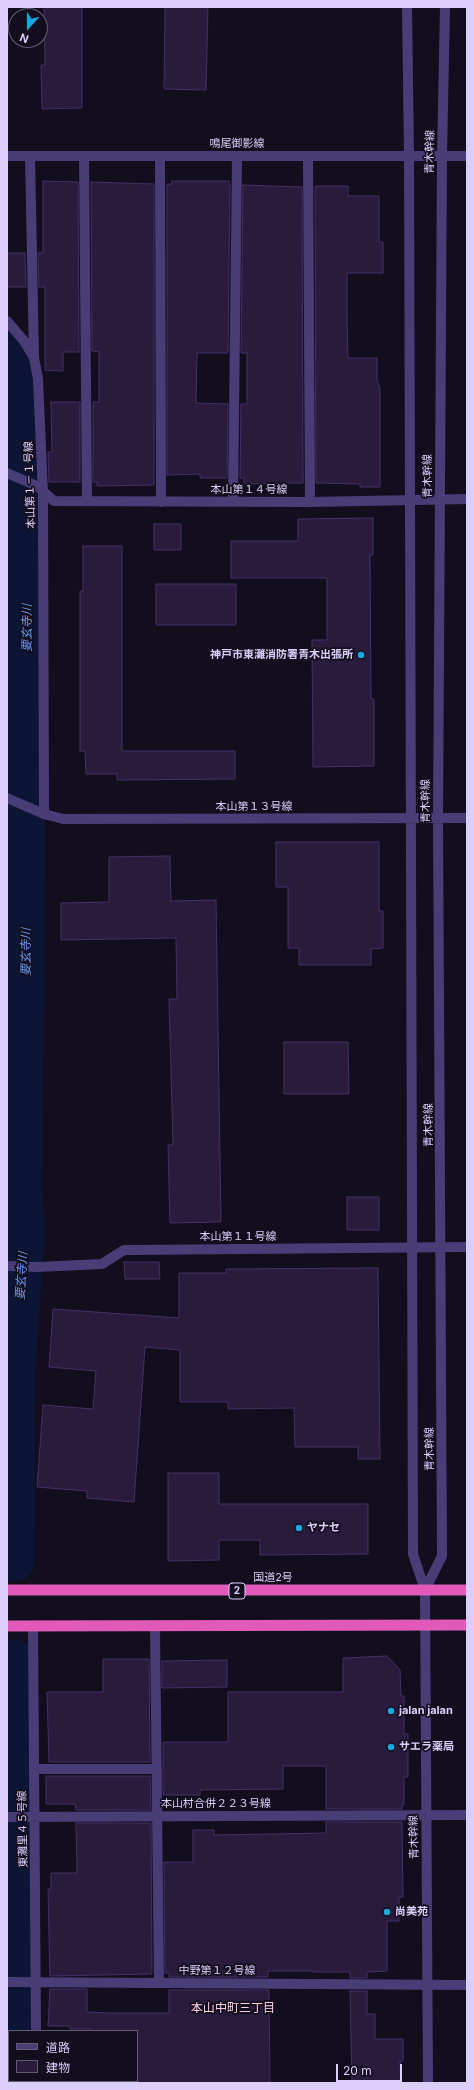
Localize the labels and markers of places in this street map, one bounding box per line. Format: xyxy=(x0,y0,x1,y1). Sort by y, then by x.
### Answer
place label: 神戸市東灘消防署青木出張所 xyxy=(210,648,353,662)
marker: 神戸市東灘消防署青木出張所 xyxy=(356,650,366,660)
place label: ヤナセ xyxy=(307,1521,340,1535)
marker: ヤナセ xyxy=(294,1523,304,1533)
place label: jalan jalan xyxy=(399,1704,453,1718)
marker: jalan jalan xyxy=(386,1706,396,1716)
place label: サエラ薬局 xyxy=(399,1740,454,1754)
marker: サエラ薬局 xyxy=(386,1742,396,1752)
place label: 尚美苑 xyxy=(395,1905,428,1919)
marker: 尚美苑 xyxy=(382,1907,392,1917)

